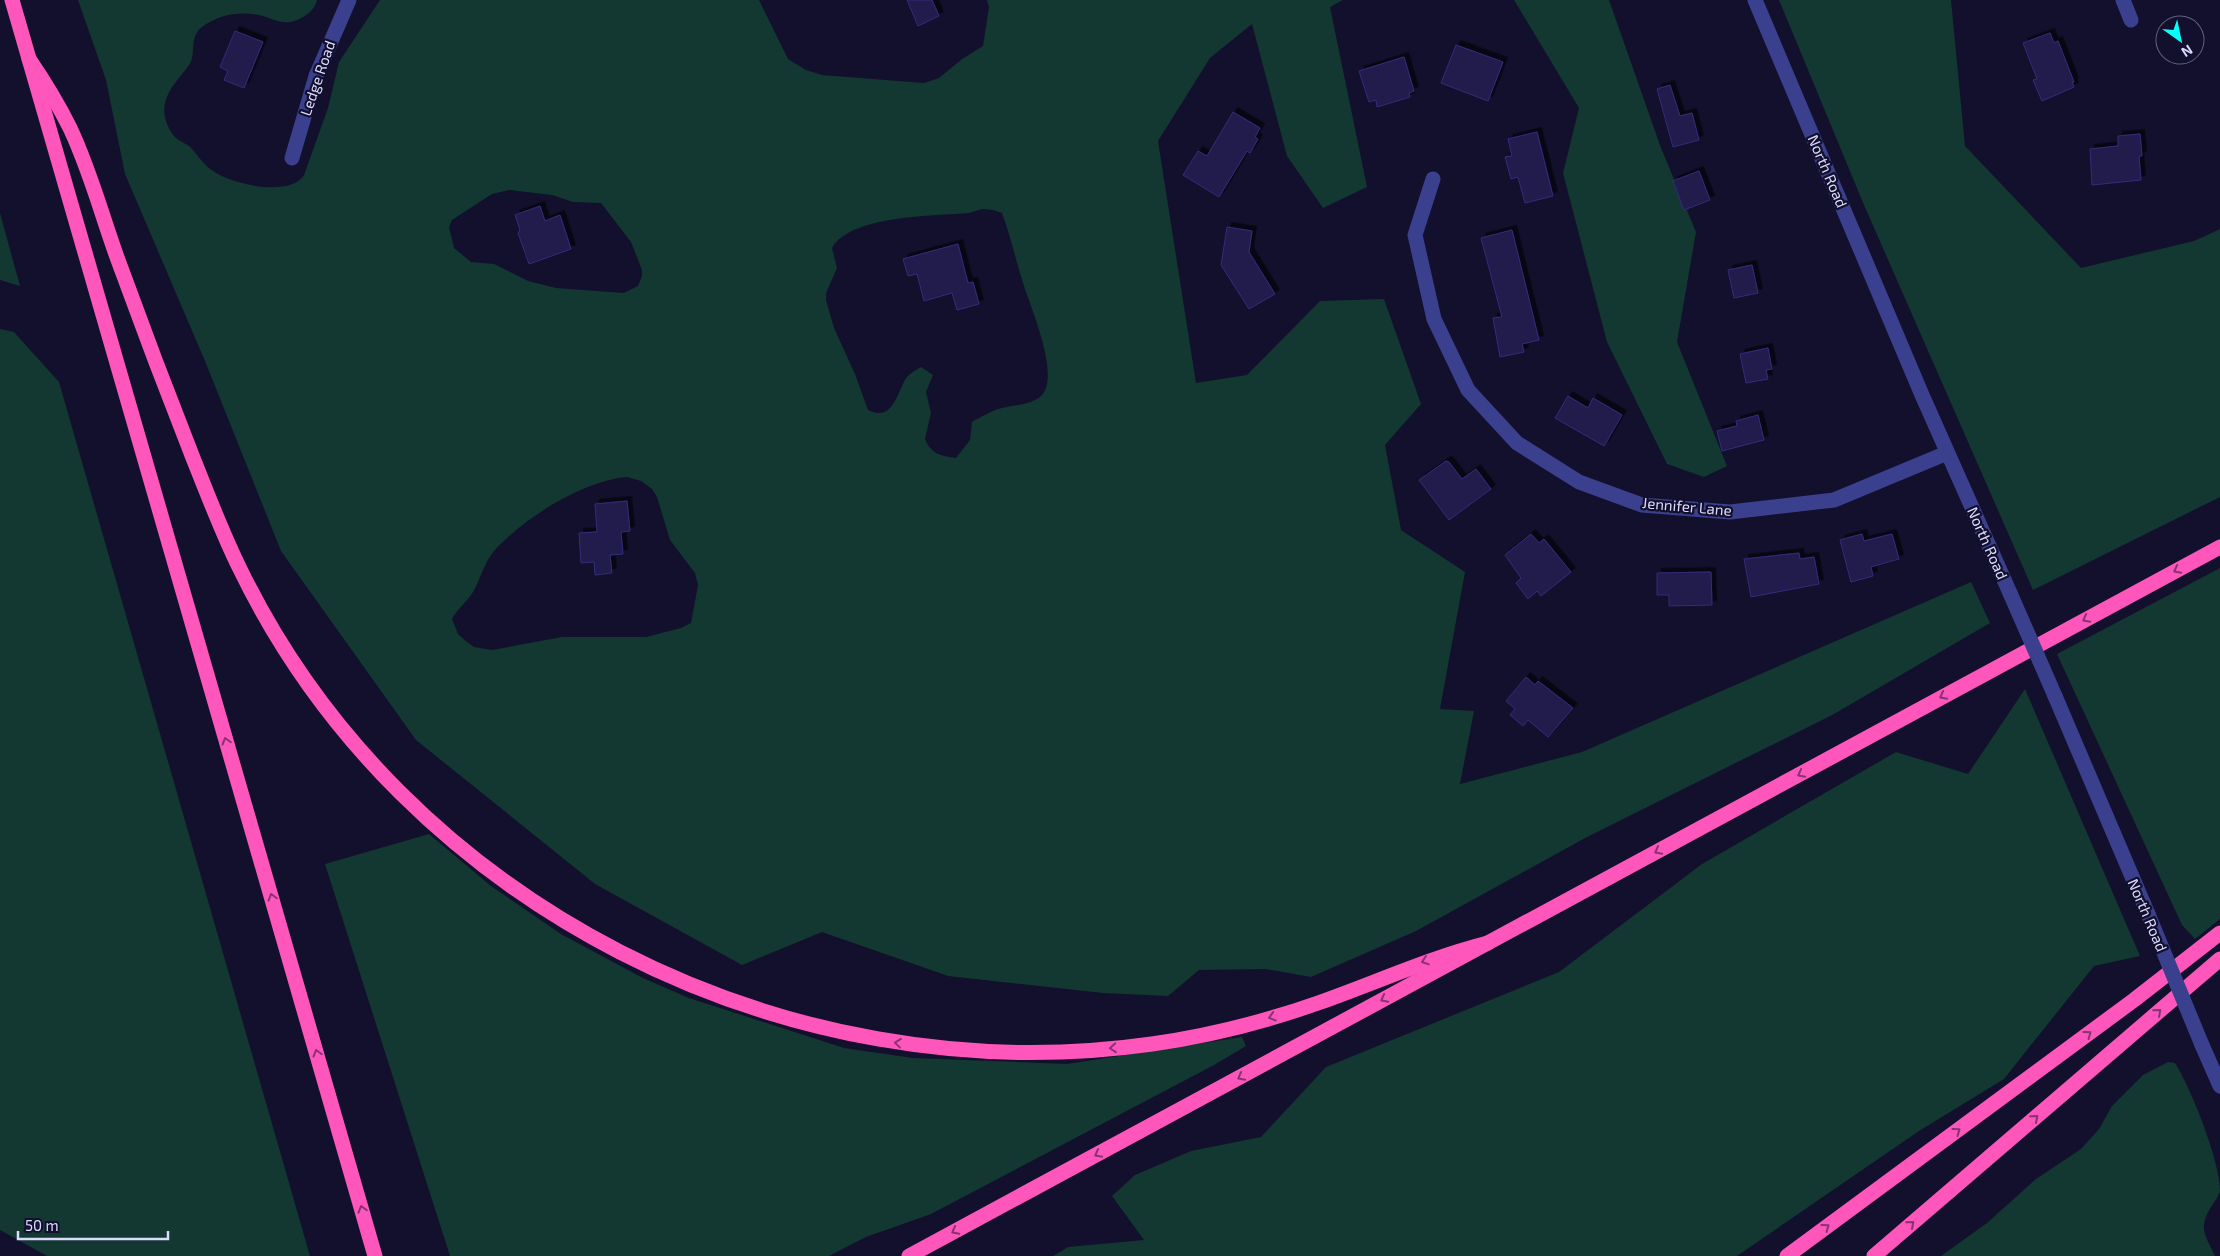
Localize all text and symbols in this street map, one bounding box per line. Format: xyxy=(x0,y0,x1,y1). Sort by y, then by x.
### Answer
north arrow xyxy=(2155,15,2205,65)
street label: Ledge Road xyxy=(296,38,338,118)
text: N xyxy=(2178,41,2196,61)
street label: North Road xyxy=(1805,132,1851,210)
street label: Jennifer Lane xyxy=(1642,493,1732,519)
street label: North Road xyxy=(1964,504,2012,582)
one-way arrow xyxy=(2173,564,2182,574)
one-way arrow xyxy=(2083,613,2092,623)
one-way arrow xyxy=(1940,690,1949,700)
one-way arrow xyxy=(222,737,232,745)
one-way arrow xyxy=(1797,768,1806,778)
one-way arrow xyxy=(1654,845,1663,855)
street label: North Road xyxy=(2125,876,2171,954)
one-way arrow xyxy=(267,893,277,902)
one-way arrow xyxy=(1421,956,1429,966)
one-way arrow xyxy=(1380,993,1389,1003)
one-way arrow xyxy=(2152,1009,2161,1018)
one-way arrow xyxy=(1269,1012,1277,1022)
one-way arrow xyxy=(2082,1032,2091,1040)
one-way arrow xyxy=(894,1038,902,1049)
one-way arrow xyxy=(1109,1042,1117,1053)
one-way arrow xyxy=(312,1049,322,1058)
one-way arrow xyxy=(1237,1070,1246,1080)
one-way arrow xyxy=(2029,1115,2038,1124)
one-way arrow xyxy=(1951,1128,1961,1137)
one-way arrow xyxy=(1094,1148,1103,1158)
one-way arrow xyxy=(357,1205,368,1214)
scale bar xyxy=(18,1208,168,1240)
text: 50 m xyxy=(25,1216,59,1234)
one-way arrow xyxy=(1906,1221,1915,1230)
one-way arrow xyxy=(1820,1224,1830,1233)
one-way arrow xyxy=(951,1225,960,1235)

